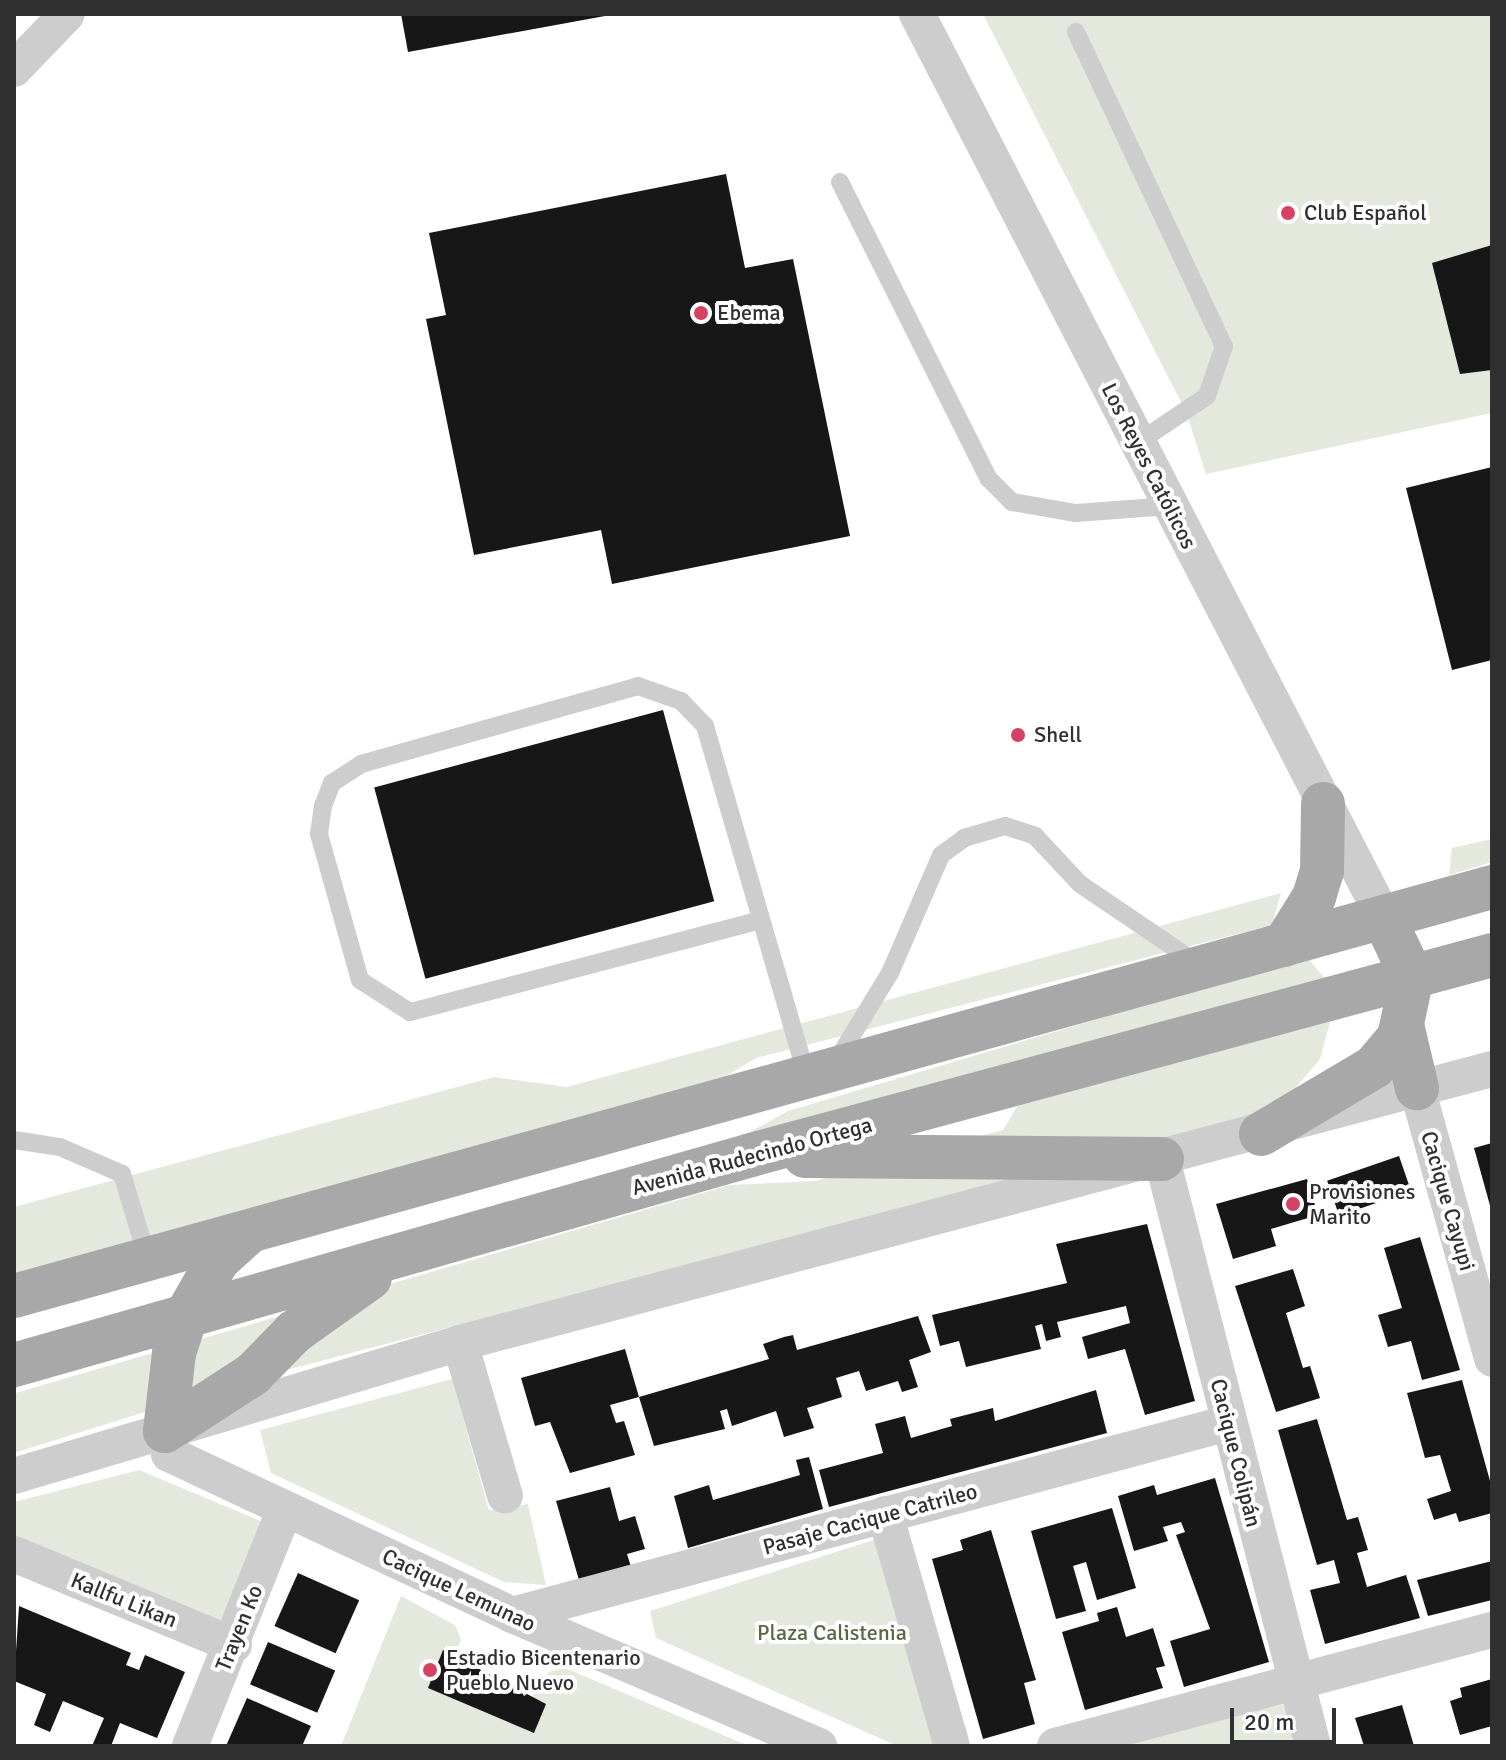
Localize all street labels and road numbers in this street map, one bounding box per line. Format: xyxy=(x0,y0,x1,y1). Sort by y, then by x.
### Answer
street label: Los Reyes Católicos xyxy=(1096,379,1202,553)
street label: Avenida Rudecindo Ortega xyxy=(629,1111,875,1201)
street label: Cacique Cayupi xyxy=(1415,1128,1481,1274)
street label: Cacique Colipán xyxy=(1205,1376,1267,1530)
street label: Pasaje Cacique Catrileo xyxy=(760,1478,980,1560)
street label: Cacique Lemunao xyxy=(378,1543,540,1637)
street label: Kallfu Likan xyxy=(67,1567,181,1633)
street label: Trayen Ko xyxy=(210,1581,268,1675)

